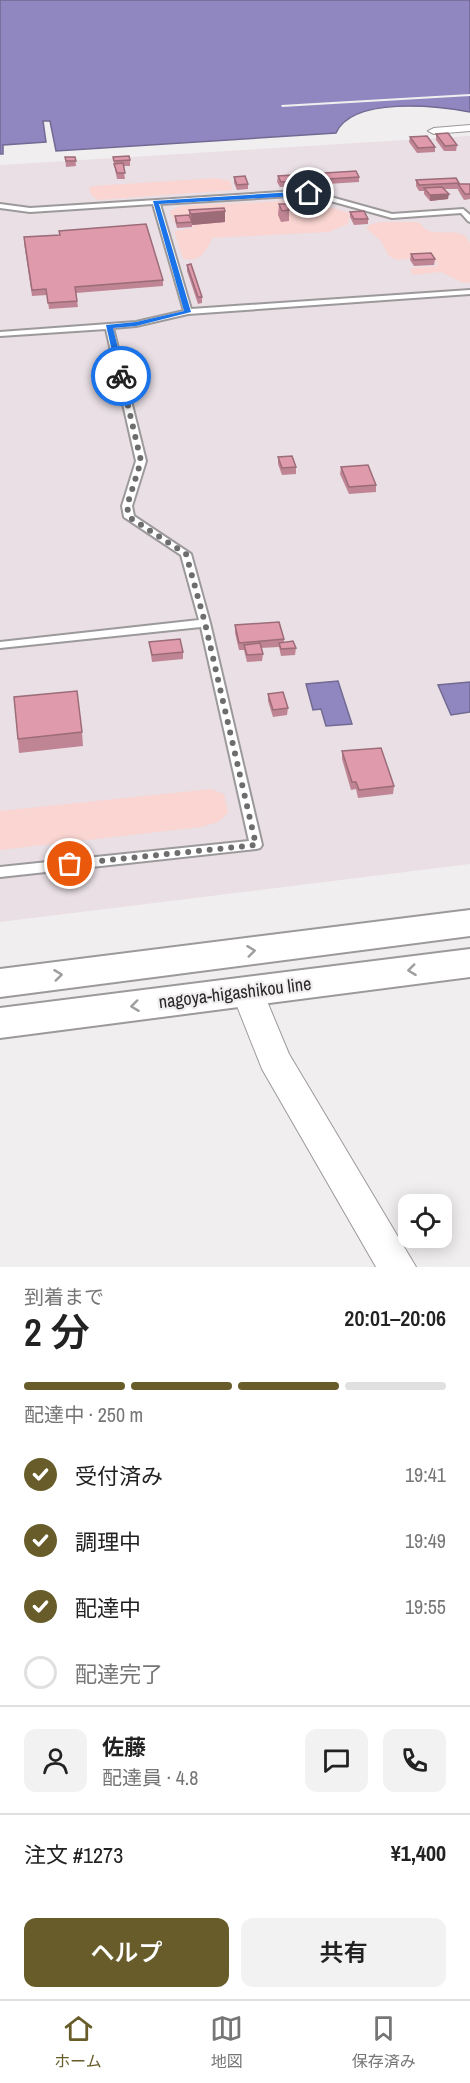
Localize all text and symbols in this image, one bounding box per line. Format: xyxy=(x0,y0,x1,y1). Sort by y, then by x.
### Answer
pin xyxy=(283,167,334,218)
icon: home xyxy=(292,176,325,209)
courier xyxy=(91,346,151,406)
icon: bike xyxy=(105,360,138,393)
pin xyxy=(44,838,95,889)
icon: bag xyxy=(53,847,86,880)
one-way arrow xyxy=(247,945,256,957)
one-way arrow xyxy=(407,963,417,976)
one-way arrow xyxy=(53,970,63,982)
street label: nagoya-higashikou line xyxy=(157,971,313,1014)
one-way arrow xyxy=(131,999,140,1011)
map controls xyxy=(398,1194,452,1248)
button: locate xyxy=(398,1194,452,1248)
text: 到着まで xyxy=(24,1283,104,1310)
text: 20:01–20:06 xyxy=(344,1303,446,1333)
text: 2 分 xyxy=(24,1306,90,1358)
text: 配達中 · 250 m xyxy=(24,1401,143,1428)
icon: check xyxy=(24,1458,57,1491)
text: 受付済み xyxy=(75,1461,163,1491)
text: 19:41 xyxy=(405,1461,446,1488)
icon: check xyxy=(24,1524,57,1557)
text: 調理中 xyxy=(75,1527,141,1557)
text: 19:49 xyxy=(405,1527,446,1554)
icon: check xyxy=(24,1590,57,1623)
text: 配達中 xyxy=(75,1593,141,1623)
text: 19:55 xyxy=(405,1593,446,1620)
text: 配達完了 xyxy=(75,1659,163,1689)
button: person xyxy=(24,1729,87,1792)
button: chat xyxy=(305,1729,368,1792)
button: phone xyxy=(383,1729,446,1792)
text: 佐藤 xyxy=(102,1732,146,1762)
text: 配達員 · 4.8 xyxy=(102,1764,198,1791)
text: ¥1,400 xyxy=(391,1838,446,1868)
text: 注文 #1273 xyxy=(24,1840,123,1870)
button: ヘルプ xyxy=(24,1918,229,1987)
button: 共有 xyxy=(241,1918,446,1987)
tab: ホーム xyxy=(54,2012,102,2072)
tab: 地図 xyxy=(210,2012,243,2072)
tab: 保存済み xyxy=(352,2012,416,2072)

